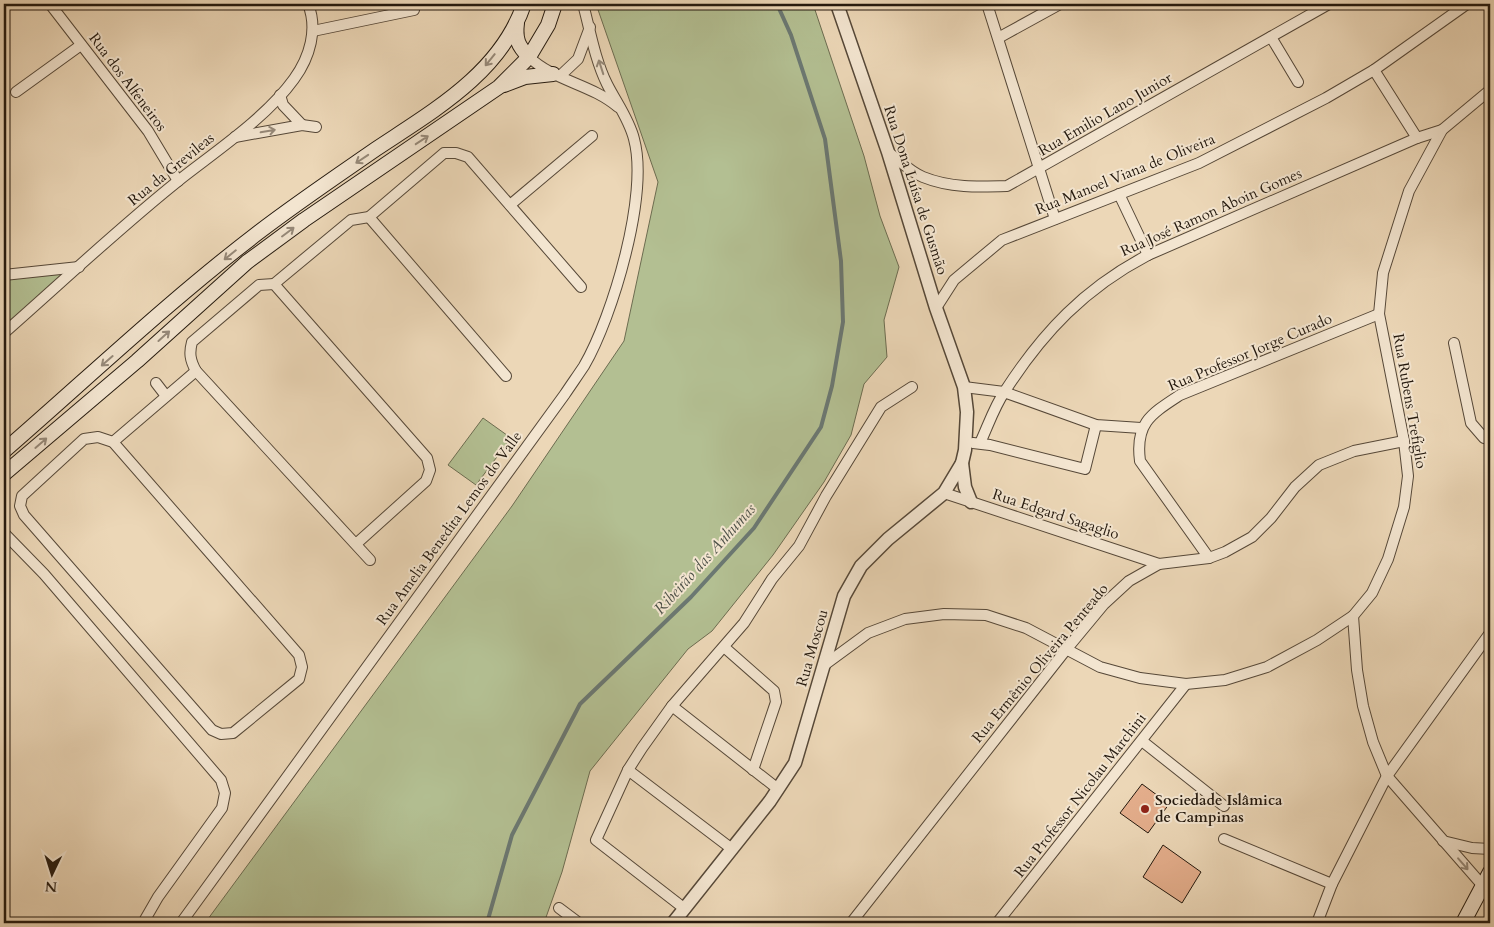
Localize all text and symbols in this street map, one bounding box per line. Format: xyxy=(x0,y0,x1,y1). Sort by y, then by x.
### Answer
street label: Rua dos Alfeneiros xyxy=(84,29,172,135)
one-way arrow xyxy=(484,54,495,67)
one-way arrow xyxy=(595,59,605,75)
street label: Rua Emilio Lano Junior xyxy=(1034,67,1176,160)
street label: Rua Dona Luísa de Gusmão xyxy=(879,103,953,277)
one-way arrow xyxy=(260,126,276,136)
street label: Rua da Grevileas xyxy=(124,128,218,210)
street label: Rua Manoel Viana de Oliveira xyxy=(1032,129,1218,219)
one-way arrow xyxy=(415,135,429,145)
one-way arrow xyxy=(355,154,369,164)
street label: Rua José Ramon Aboin Gomes xyxy=(1117,163,1305,261)
one-way arrow xyxy=(281,226,294,237)
one-way arrow xyxy=(224,249,237,260)
street label: Rua Professor Jorge Curado xyxy=(1165,308,1335,396)
one-way arrow xyxy=(157,331,170,342)
street label: Rua Rubens Trefíglio xyxy=(1388,332,1432,470)
one-way arrow xyxy=(101,355,114,367)
street label: Rua Amelia Benedita Lemos do Valle xyxy=(372,427,526,629)
one-way arrow xyxy=(34,437,47,448)
street label: Rua Edgard Sagaglio xyxy=(990,484,1122,544)
water label: Ribeirão das Anhumas xyxy=(649,498,761,619)
street label: Rua Ermênio Oliveira Penteado xyxy=(967,579,1113,747)
street label: Rua Moscou xyxy=(791,607,833,689)
street label: Rua Professor Nicolau Marchini xyxy=(1010,709,1150,881)
place label: Sociedade Islâmica de Campinas xyxy=(1155,790,1283,827)
marker: Sociedade Islâmica de Campinas xyxy=(1139,803,1151,815)
north arrow xyxy=(28,850,78,900)
one-way arrow xyxy=(1457,857,1469,870)
text: N xyxy=(44,877,58,896)

